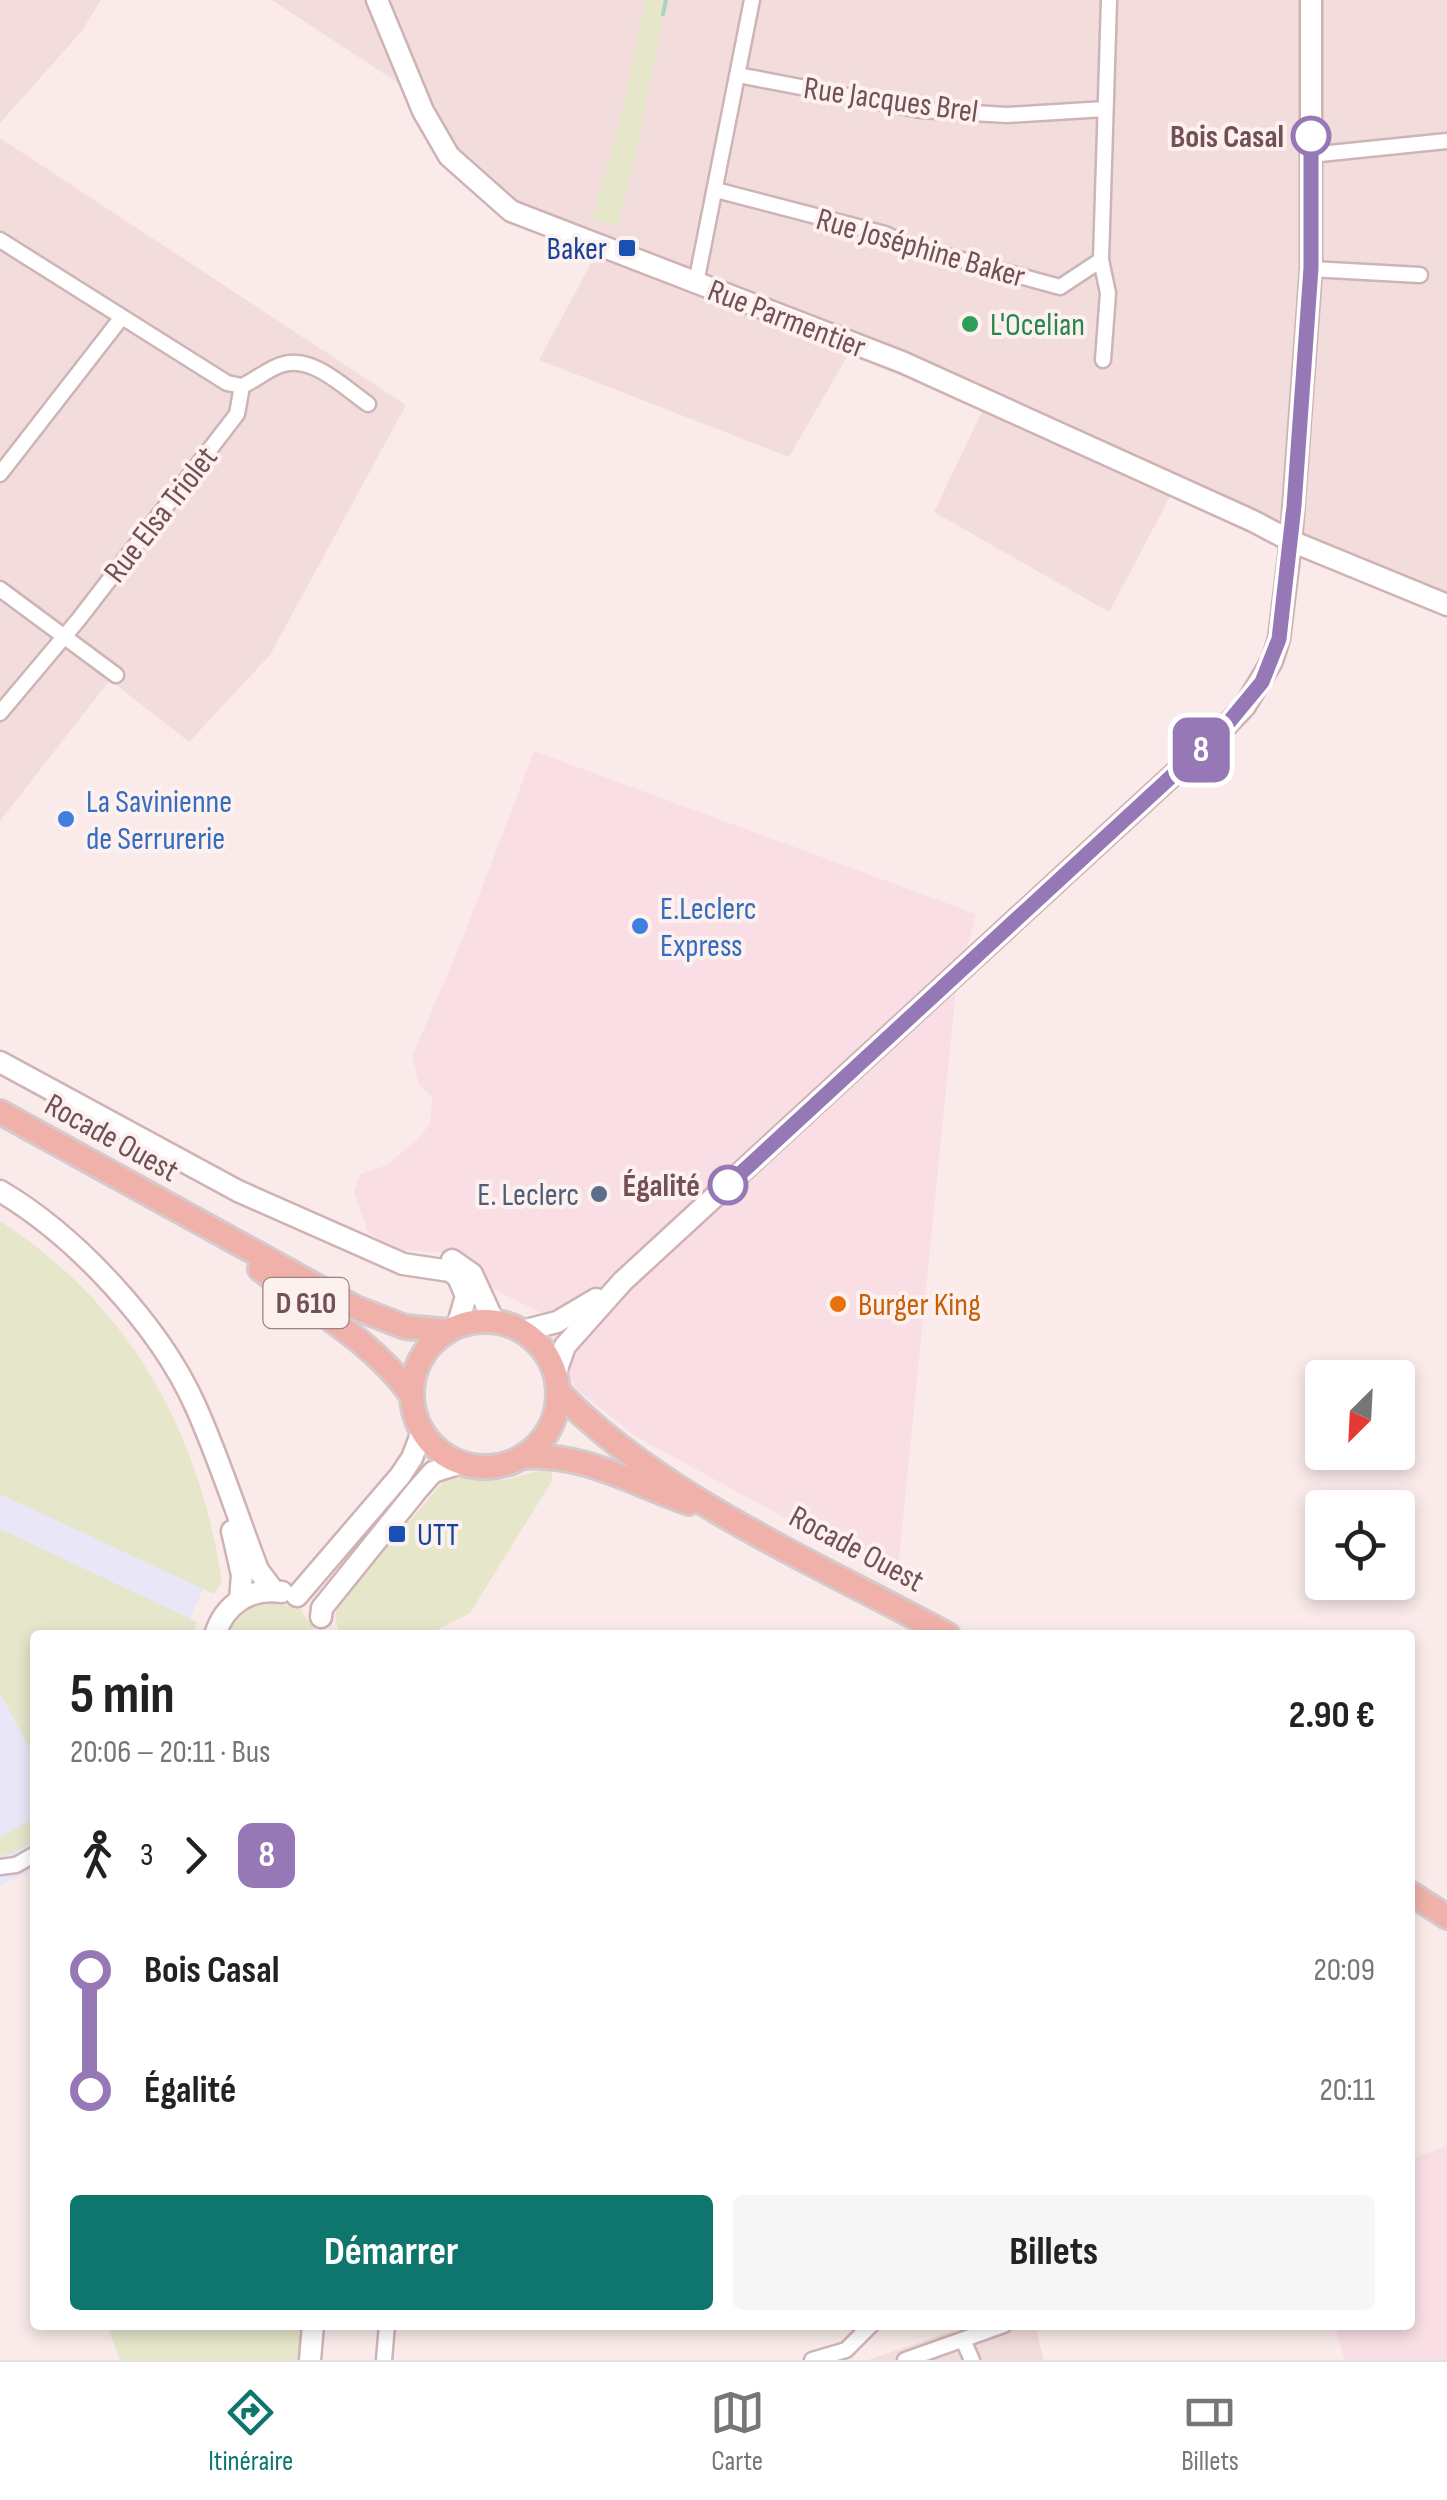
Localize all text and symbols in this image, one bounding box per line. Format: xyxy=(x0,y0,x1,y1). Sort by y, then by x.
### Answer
street label: Rue Jacques Brel xyxy=(801,69,980,132)
marker: Bois Casal xyxy=(1292,117,1330,155)
place label: Bois Casal xyxy=(1170,118,1284,157)
street label: Rue Joséphine Baker xyxy=(812,200,1029,297)
place label: Baker xyxy=(547,230,607,269)
marker: Baker xyxy=(616,237,638,259)
street label: Rue Parmentier xyxy=(702,271,871,367)
place label: L'Ocelian xyxy=(990,306,1085,345)
marker: L'Ocelian xyxy=(959,313,981,335)
street label: Rue Elsa Triolet xyxy=(96,439,226,591)
line badge: 8 xyxy=(1168,718,1234,782)
text: 8 xyxy=(1193,729,1209,772)
place label: La Savinienne de Serrurerie xyxy=(86,783,232,859)
marker: La Savinienne de Serrurerie xyxy=(55,808,77,830)
place label: E.Leclerc Express xyxy=(660,890,757,966)
marker: E.Leclerc Express xyxy=(629,915,651,937)
street label: Rocade Ouest xyxy=(38,1086,185,1191)
marker: Égalité xyxy=(709,1166,747,1204)
place label: Égalité xyxy=(622,1167,700,1206)
place label: E. Leclerc xyxy=(477,1176,579,1215)
marker: E. Leclerc xyxy=(588,1183,610,1205)
road number: D 610 xyxy=(264,1278,348,1328)
place label: Burger King xyxy=(858,1286,981,1325)
marker: Burger King xyxy=(827,1293,849,1315)
north arrow xyxy=(1305,1360,1415,1470)
map controls xyxy=(1305,1360,1415,1600)
button: locate xyxy=(1305,1490,1415,1600)
street label: Rocade Ouest xyxy=(782,1498,930,1601)
place label: UTT xyxy=(417,1516,459,1555)
marker: UTT xyxy=(386,1523,408,1545)
text: 5 min xyxy=(70,1662,175,1729)
text: 2.90 € xyxy=(1289,1693,1375,1738)
text: 20:06 – 20:11 · Bus xyxy=(70,1733,271,1772)
icon: walk xyxy=(70,1828,125,1883)
icon: forward xyxy=(168,1828,223,1883)
text: 8 xyxy=(258,1834,275,1877)
text: 3 xyxy=(140,1836,153,1875)
text: Bois Casal xyxy=(144,1948,279,1993)
text: 20:09 xyxy=(1313,1951,1375,1990)
text: Égalité xyxy=(144,2068,236,2113)
text: 20:11 xyxy=(1319,2071,1375,2110)
button: Démarrer xyxy=(70,2195,713,2310)
button: Billets xyxy=(733,2195,1375,2310)
tab: Itinéraire xyxy=(208,2385,293,2478)
tab: Carte xyxy=(710,2385,765,2478)
tab: Billets xyxy=(1181,2385,1239,2478)

